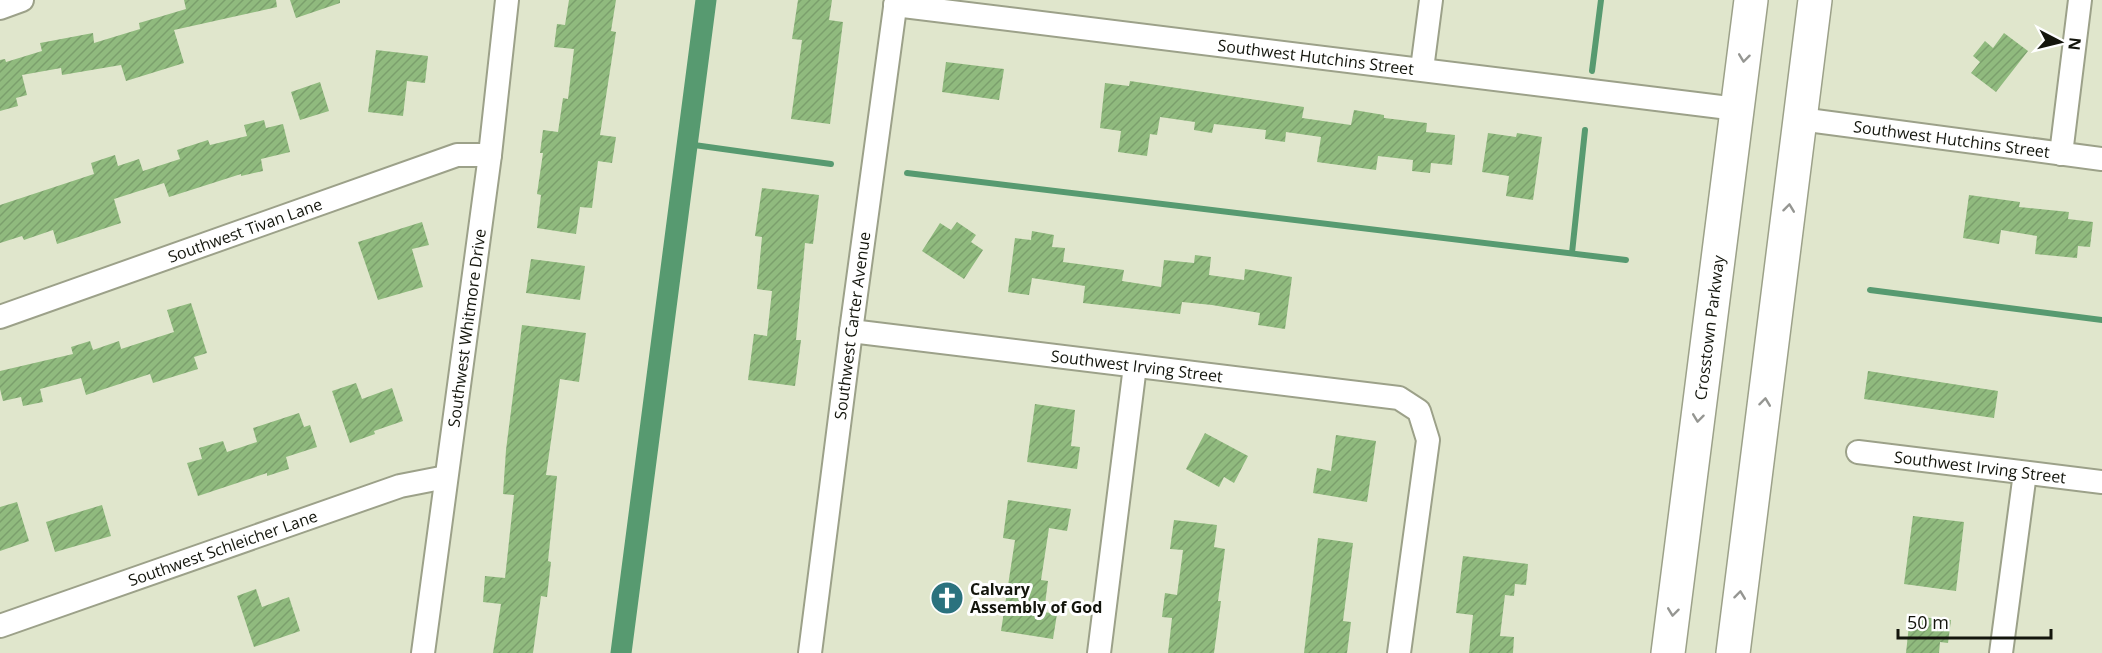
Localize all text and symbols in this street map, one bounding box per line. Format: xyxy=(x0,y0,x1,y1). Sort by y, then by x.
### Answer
north arrow xyxy=(2030,12,2090,72)
street label: Southwest Hutchins Street xyxy=(1216,34,1416,80)
text: N xyxy=(2063,36,2087,52)
one-way arrow xyxy=(1738,53,1750,63)
street label: Southwest Hutchins Street xyxy=(1852,115,2051,163)
street label: Southwest Tivan Lane xyxy=(165,193,325,268)
one-way arrow xyxy=(1782,203,1795,213)
street label: Southwest Whitmore Drive xyxy=(442,227,491,429)
street label: Southwest Carter Avenue xyxy=(829,230,875,421)
street label: Crosstown Parkway xyxy=(1689,253,1730,401)
street label: Southwest Irving Street xyxy=(1050,345,1224,387)
one-way arrow xyxy=(1758,397,1770,406)
one-way arrow xyxy=(1692,414,1705,423)
street label: Southwest Irving Street xyxy=(1893,446,2068,489)
street label: Southwest Schleicher Lane xyxy=(125,505,320,591)
place label: Calvary Assembly of God xyxy=(970,578,1102,618)
church icon: Calvary Assembly of God xyxy=(929,580,965,616)
one-way arrow xyxy=(1733,590,1746,600)
scale bar xyxy=(1898,602,2051,640)
one-way arrow xyxy=(1668,607,1680,616)
text: 50 m xyxy=(1907,610,1949,634)

